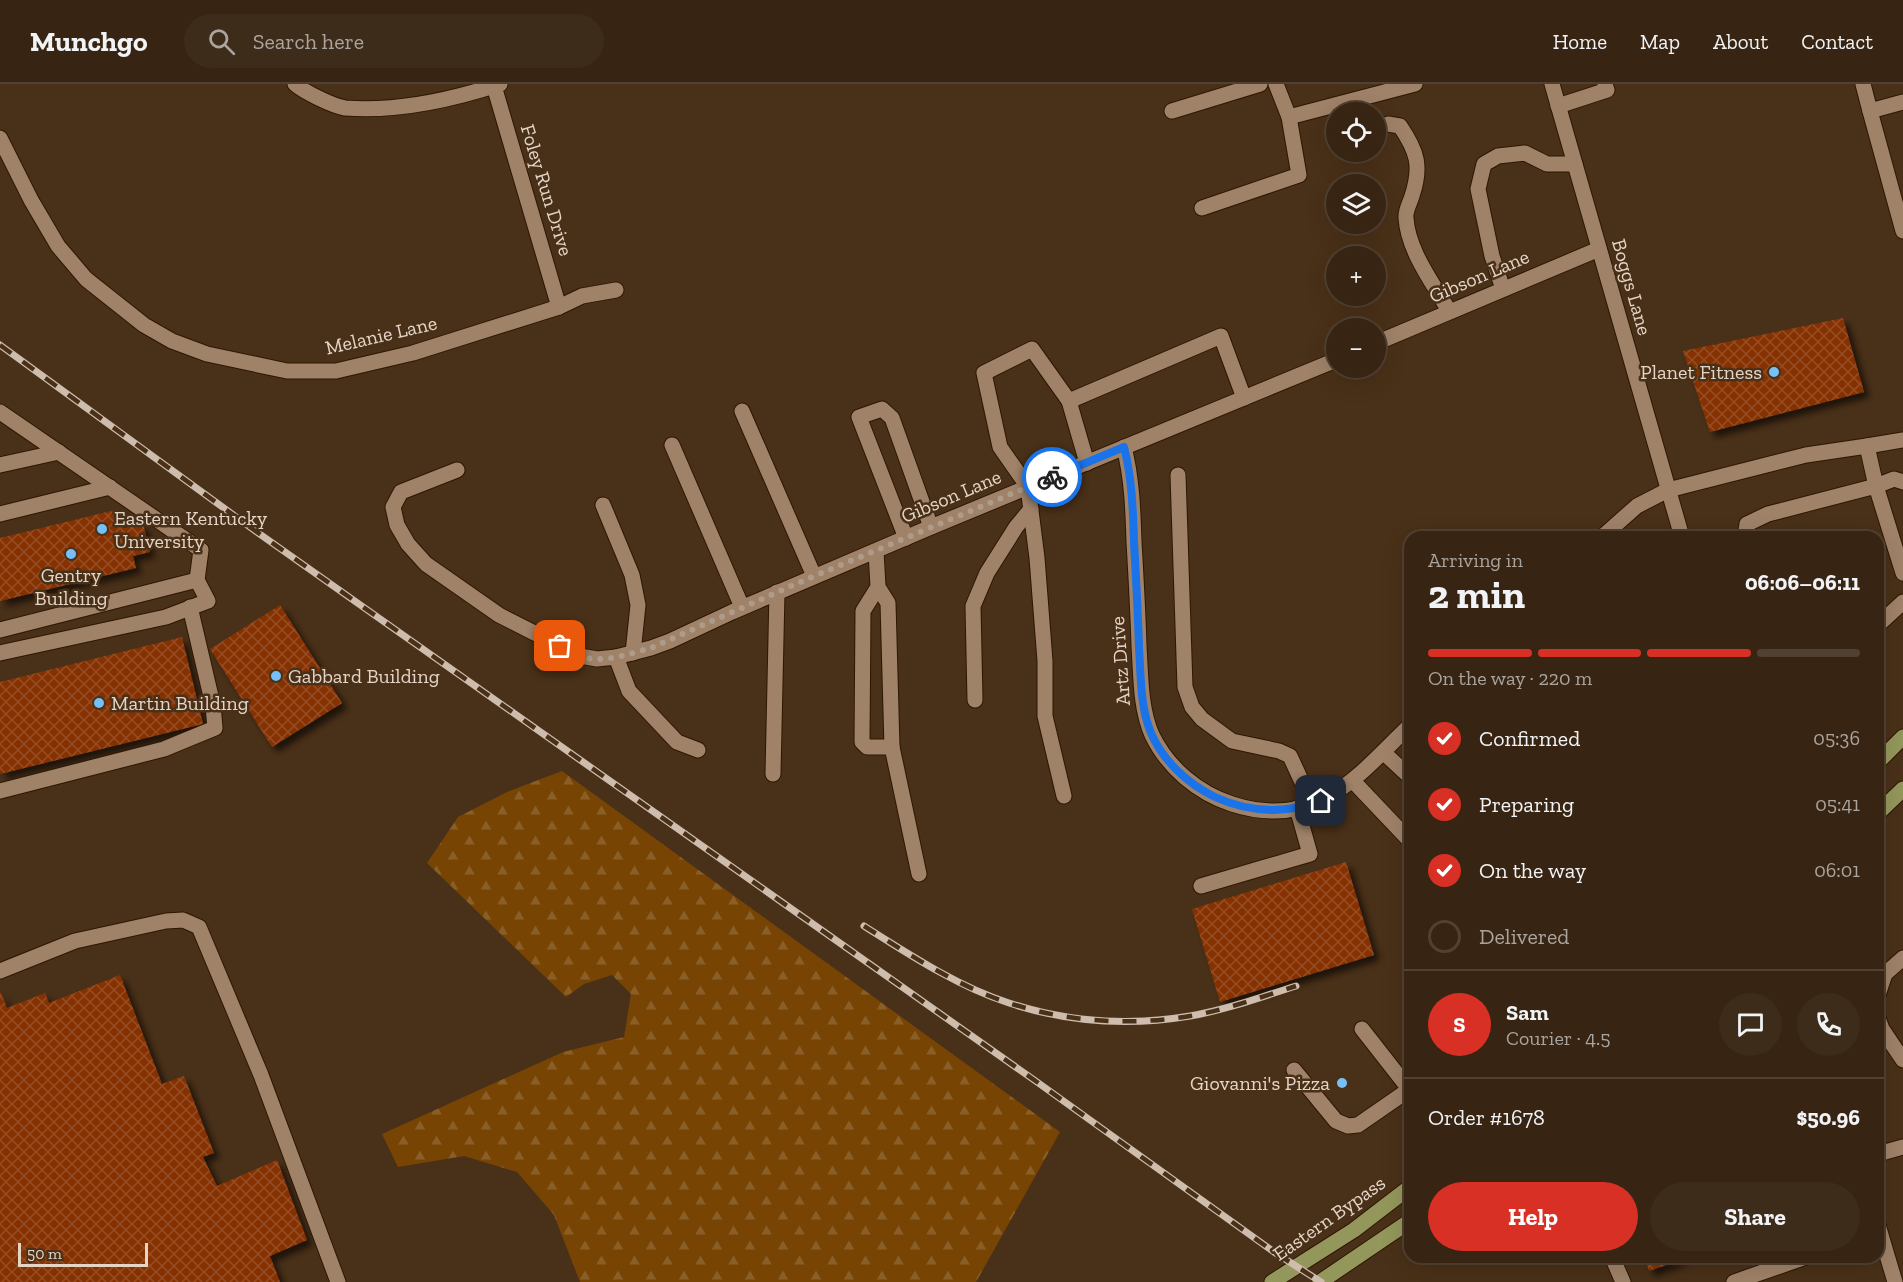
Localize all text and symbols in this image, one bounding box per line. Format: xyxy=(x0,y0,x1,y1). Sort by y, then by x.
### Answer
search box xyxy=(184,14,604,68)
text: Munchgo xyxy=(30,25,148,58)
icon: search xyxy=(205,25,238,58)
text: Search here xyxy=(253,28,364,55)
text: Home xyxy=(1553,29,1607,54)
text: Map xyxy=(1640,29,1680,54)
text: About xyxy=(1713,29,1768,54)
text: Contact xyxy=(1801,29,1873,54)
map controls xyxy=(1326,102,1386,378)
button: locate xyxy=(1326,102,1386,162)
street label: Foley Run Drive xyxy=(516,121,578,259)
button: layers xyxy=(1326,174,1386,234)
street label: Boggs Lane xyxy=(1607,236,1657,338)
street label: Gibson Lane xyxy=(1425,244,1533,308)
button: + xyxy=(1326,246,1386,306)
street label: Melanie Lane xyxy=(323,310,439,360)
button: − xyxy=(1326,318,1386,378)
place label: Planet Fitness xyxy=(1640,360,1762,384)
marker: Planet Fitness xyxy=(1767,365,1781,379)
courier xyxy=(1022,447,1082,507)
icon: bike xyxy=(1036,461,1069,494)
street label: Gibson Lane xyxy=(897,464,1005,528)
place label: Eastern Kentucky University xyxy=(114,506,268,553)
marker: Eastern Kentucky University xyxy=(95,522,109,536)
marker: Gentry Building xyxy=(64,547,78,561)
text: Arriving in xyxy=(1428,548,1523,572)
place label: Gentry Building xyxy=(34,563,108,610)
text: 06:06–06:11 xyxy=(1745,569,1860,596)
text: 2 min xyxy=(1428,571,1525,618)
street label: Artz Drive xyxy=(1105,615,1135,707)
pin xyxy=(534,620,585,671)
icon: bag xyxy=(543,629,576,662)
place label: Gabbard Building xyxy=(288,664,440,688)
text: On the way · 220 m xyxy=(1428,666,1592,690)
marker: Gabbard Building xyxy=(269,669,283,683)
place label: Martin Building xyxy=(111,691,249,715)
marker: Martin Building xyxy=(92,696,106,710)
icon: check xyxy=(1428,722,1461,755)
text: Confirmed xyxy=(1479,725,1580,752)
text: 05:36 xyxy=(1813,726,1860,750)
pin xyxy=(1295,775,1346,826)
icon: home xyxy=(1304,784,1337,817)
icon: check xyxy=(1428,788,1461,821)
text: Preparing xyxy=(1479,791,1574,818)
text: 05:41 xyxy=(1815,792,1860,816)
icon: check xyxy=(1428,854,1461,887)
text: On the way xyxy=(1479,857,1586,884)
text: 06:01 xyxy=(1814,858,1860,882)
text: Delivered xyxy=(1479,923,1569,950)
button: chat xyxy=(1719,993,1782,1056)
button: phone xyxy=(1797,993,1860,1056)
text: Sam xyxy=(1506,999,1549,1026)
text: S xyxy=(1453,1011,1466,1038)
text: Courier · 4.5 xyxy=(1506,1026,1611,1050)
place label: Giovanni's Pizza xyxy=(1190,1071,1330,1095)
marker: Giovanni's Pizza xyxy=(1335,1076,1349,1090)
text: Order #1678 xyxy=(1428,1104,1545,1131)
text: $50.96 xyxy=(1796,1104,1860,1131)
street label: Eastern Bypass xyxy=(1268,1170,1390,1266)
button: Help xyxy=(1428,1182,1638,1251)
button: Share xyxy=(1650,1182,1860,1251)
scale bar xyxy=(18,1240,148,1268)
text: 50 m xyxy=(27,1244,62,1263)

